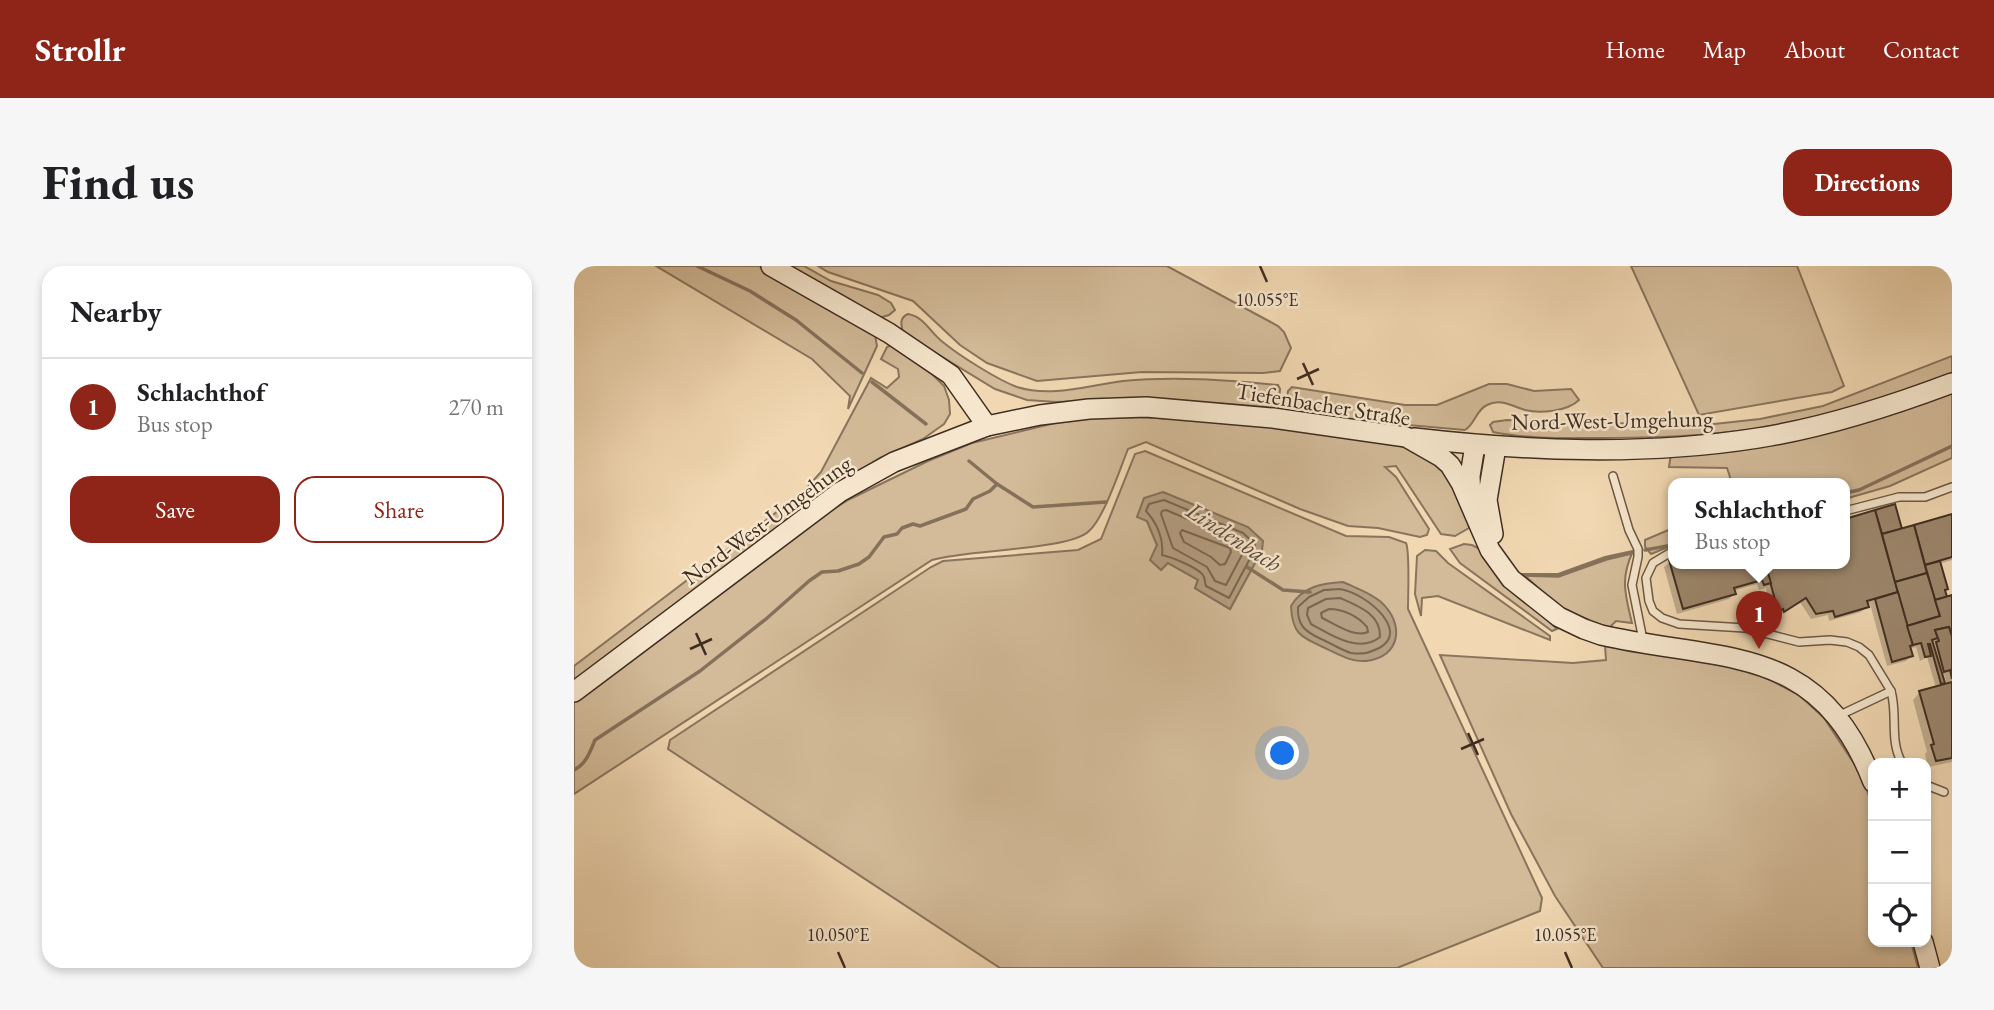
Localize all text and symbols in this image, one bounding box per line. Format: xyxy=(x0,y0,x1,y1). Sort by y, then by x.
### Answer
text: Strollr xyxy=(35,28,126,71)
text: Home xyxy=(1605,34,1665,65)
text: Map xyxy=(1703,34,1746,65)
text: About xyxy=(1784,34,1845,65)
text: Contact xyxy=(1883,34,1959,65)
button: Directions xyxy=(1783,149,1952,216)
text: Find us xyxy=(42,150,194,214)
text: 10.055°E xyxy=(1236,288,1298,311)
text: Nearby xyxy=(70,292,162,331)
text: Schlachthof xyxy=(137,375,265,409)
street label: Tiefenbacher Straße xyxy=(1234,375,1412,433)
text: 1 xyxy=(87,392,99,422)
text: 270 m xyxy=(448,392,504,422)
street label: Nord-West-Umgehung xyxy=(1511,403,1714,437)
text: Bus stop xyxy=(137,409,213,439)
street label: Nord-West-Umgehung xyxy=(676,448,858,592)
button: Save xyxy=(70,476,280,543)
button: Share xyxy=(294,476,504,543)
popup xyxy=(1668,478,1850,569)
text: Schlachthof xyxy=(1695,492,1823,526)
water label: Lindenbach xyxy=(1180,494,1288,579)
text: Bus stop xyxy=(1695,526,1770,556)
pin: 1 xyxy=(1736,591,1782,649)
your location xyxy=(1265,736,1299,770)
map controls xyxy=(1868,758,1931,947)
button: + xyxy=(1868,758,1931,821)
button: − xyxy=(1868,821,1931,884)
button: locate xyxy=(1868,884,1931,947)
text: 10.050°E xyxy=(807,923,869,946)
text: 10.055°E xyxy=(1534,923,1596,946)

